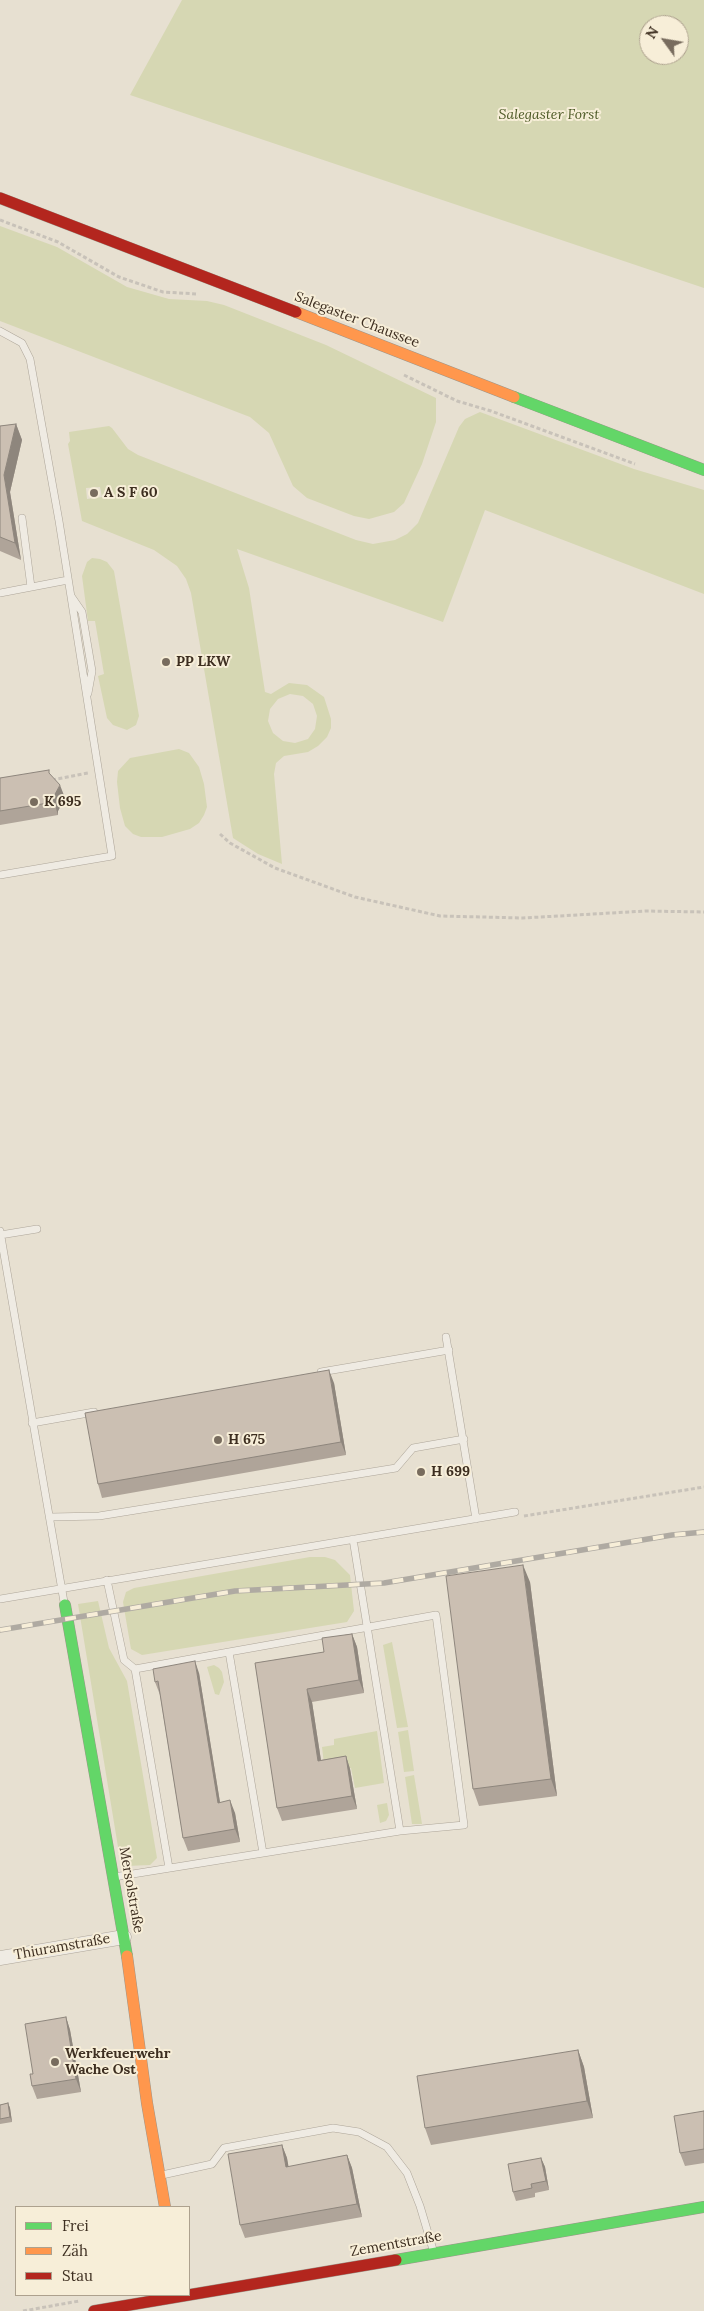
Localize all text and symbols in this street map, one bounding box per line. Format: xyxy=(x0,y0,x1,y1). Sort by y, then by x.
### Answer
north arrow xyxy=(639,15,689,65)
text: N xyxy=(642,23,663,42)
park label: Salegaster Forst xyxy=(499,107,599,123)
street label: Salegaster Chaussee xyxy=(292,288,422,352)
place label: A S F 60 xyxy=(104,485,158,501)
marker: A S F 60 xyxy=(88,487,100,499)
place label: PP LKW xyxy=(176,654,230,670)
marker: PP LKW xyxy=(160,656,172,668)
place label: K 695 xyxy=(44,794,81,810)
marker: K 695 xyxy=(28,796,40,808)
place label: H 675 xyxy=(228,1432,265,1448)
marker: H 675 xyxy=(212,1434,224,1446)
place label: H 699 xyxy=(431,1464,470,1480)
marker: H 699 xyxy=(415,1466,427,1478)
street label: Mersolstraße xyxy=(115,1846,147,1934)
street label: Thiuramstraße xyxy=(13,1930,111,1964)
place label: Werkfeuerwehr Wache Ost xyxy=(65,2046,171,2078)
marker: Werkfeuerwehr Wache Ost xyxy=(49,2056,61,2068)
legend xyxy=(15,2206,190,2296)
text: Frei xyxy=(62,2216,89,2235)
street label: Zementstraße xyxy=(349,2228,443,2260)
text: Zäh xyxy=(62,2241,88,2260)
text: Stau xyxy=(62,2266,93,2285)

